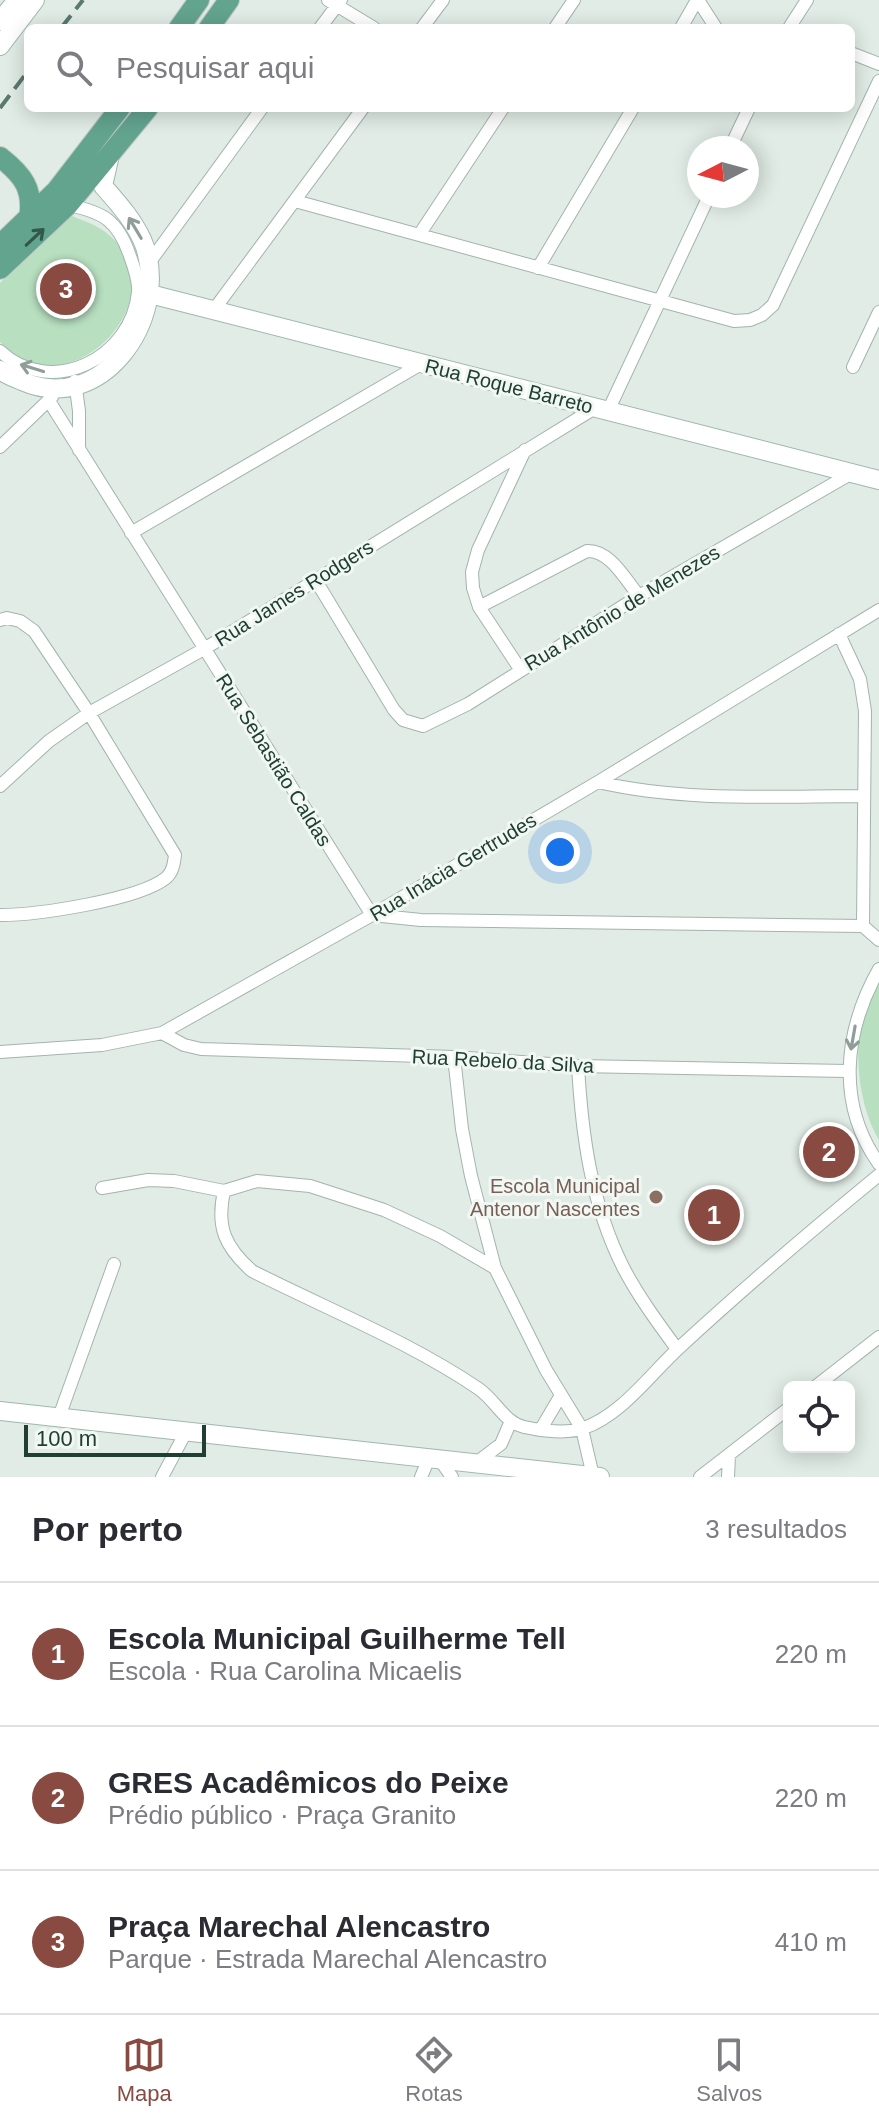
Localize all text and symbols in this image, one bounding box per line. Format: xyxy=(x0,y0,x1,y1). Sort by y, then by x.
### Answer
search box xyxy=(24,24,855,112)
icon: search xyxy=(52,46,96,90)
text: Pesquisar aqui xyxy=(116,51,314,84)
north arrow xyxy=(687,136,759,208)
one-way arrow xyxy=(127,217,143,240)
one-way arrow xyxy=(24,229,44,247)
pin: 3 xyxy=(40,259,92,319)
street label: Rua Roque Barreto xyxy=(423,354,595,418)
one-way arrow xyxy=(20,360,45,374)
street label: Rua James Rodgers xyxy=(211,535,377,651)
street label: Rua Antônio de Menezes xyxy=(521,541,723,675)
street label: Rua Sebastião Caldas xyxy=(212,670,336,850)
street label: Rua Inácia Gertrudes xyxy=(366,809,540,925)
your location xyxy=(540,832,580,872)
one-way arrow xyxy=(844,1025,859,1050)
street label: Rua Rebelo da Silva xyxy=(411,1045,595,1077)
pin: 2 xyxy=(803,1122,855,1182)
place label: Escola Municipal Antenor Nascentes xyxy=(470,1175,640,1220)
pin: 1 xyxy=(688,1185,740,1245)
marker: Escola Municipal Antenor Nascentes xyxy=(647,1188,665,1206)
map controls xyxy=(783,1381,855,1453)
button: locate xyxy=(783,1381,855,1453)
scale bar xyxy=(24,1421,206,1457)
text: 100 m xyxy=(36,1426,97,1451)
text: Por perto xyxy=(32,1510,183,1548)
text: 3 resultados xyxy=(705,1514,847,1544)
text: Escola Municipal Guilherme Tell xyxy=(108,1622,566,1655)
text: 1 xyxy=(51,1639,65,1669)
text: 220 m xyxy=(775,1639,847,1669)
text: Escola · Rua Carolina Micaelis xyxy=(108,1656,462,1686)
text: GRES Acadêmicos do Peixe xyxy=(108,1766,509,1799)
text: 2 xyxy=(51,1783,65,1813)
text: 220 m xyxy=(775,1783,847,1813)
text: Prédio público · Praça Granito xyxy=(108,1800,456,1830)
text: Praça Marechal Alencastro xyxy=(108,1910,490,1943)
text: 3 xyxy=(51,1927,65,1957)
text: 410 m xyxy=(775,1927,847,1957)
text: Parque · Estrada Marechal Alencastro xyxy=(108,1944,547,1974)
tab: Mapa xyxy=(117,2033,172,2107)
tab: Rotas xyxy=(405,2033,463,2107)
tab: Salvos xyxy=(696,2033,762,2107)

